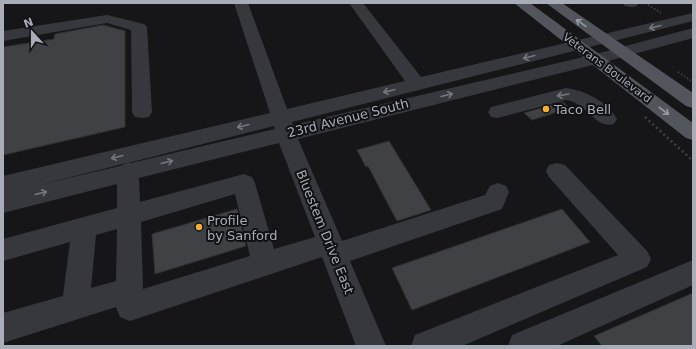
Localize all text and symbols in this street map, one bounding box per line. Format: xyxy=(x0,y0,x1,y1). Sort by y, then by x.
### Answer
north arrow xyxy=(12,12,52,52)
text: N xyxy=(22,15,35,31)
one-way arrow xyxy=(576,19,587,27)
one-way arrow xyxy=(649,24,662,31)
street label: Veterans Boulevard xyxy=(560,30,654,106)
one-way arrow xyxy=(523,54,536,62)
one-way arrow xyxy=(383,88,396,96)
one-way arrow xyxy=(440,90,453,98)
one-way arrow xyxy=(557,91,570,99)
street label: 23rd Avenue South xyxy=(286,96,410,140)
place label: Taco Bell xyxy=(553,102,611,117)
marker: Taco Bell xyxy=(541,104,551,114)
one-way arrow xyxy=(658,107,669,115)
one-way arrow xyxy=(237,123,250,131)
one-way arrow xyxy=(110,154,123,161)
one-way arrow xyxy=(160,158,173,165)
street label: Bluestem Drive East xyxy=(293,168,357,296)
one-way arrow xyxy=(34,189,47,197)
place label: Profile by Sanford xyxy=(207,213,277,243)
marker: Profile by Sanford xyxy=(194,222,204,232)

